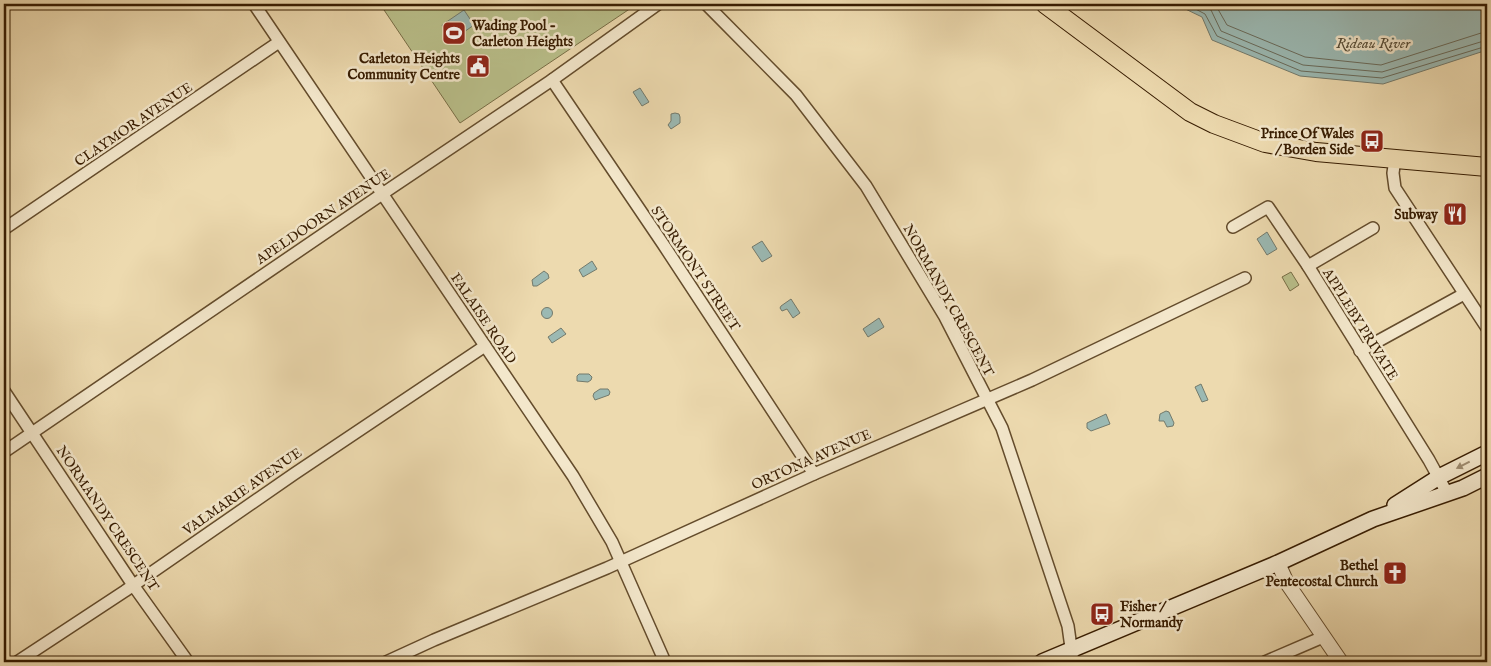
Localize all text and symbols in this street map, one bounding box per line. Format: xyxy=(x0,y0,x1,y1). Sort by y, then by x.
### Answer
place label: Wading Pool - Carleton Heights xyxy=(471,17,573,51)
sports icon: Wading Pool - Carleton Heights xyxy=(441,20,467,46)
water label: Rideau River xyxy=(1336,34,1411,53)
place label: Carleton Heights Community Centre xyxy=(348,50,461,84)
public building icon: Carleton Heights Community Centre xyxy=(465,53,491,79)
street label: CLAYMOR AVENUE xyxy=(71,78,196,171)
place label: Prince Of Wales / Borden Side xyxy=(1261,125,1355,159)
bus stop icon: Prince Of Wales / Borden Side xyxy=(1359,128,1385,154)
street label: APELDOORN AVENUE xyxy=(252,165,395,269)
restaurant icon: Subway xyxy=(1442,201,1468,227)
street label: STORMONT STREET xyxy=(647,203,744,335)
place label: Subway xyxy=(1394,206,1439,224)
street label: NORMANDY CRESCENT xyxy=(899,221,998,381)
street label: APPLEBY PRIVATE xyxy=(1318,264,1402,384)
street label: FALAISE ROAD xyxy=(446,270,520,367)
street label: ORTONA AVENUE xyxy=(749,425,874,494)
street label: NORMANDY CRESCENT xyxy=(52,442,163,595)
street label: VALMARIE AVENUE xyxy=(179,444,306,540)
one-way arrow xyxy=(1456,461,1470,469)
place label: Bethel Pentecostal Church xyxy=(1266,557,1379,591)
church icon: Bethel Pentecostal Church xyxy=(1382,560,1408,586)
place label: Fisher / Normandy xyxy=(1119,598,1184,632)
bus stop icon: Fisher / Normandy xyxy=(1089,601,1115,627)

